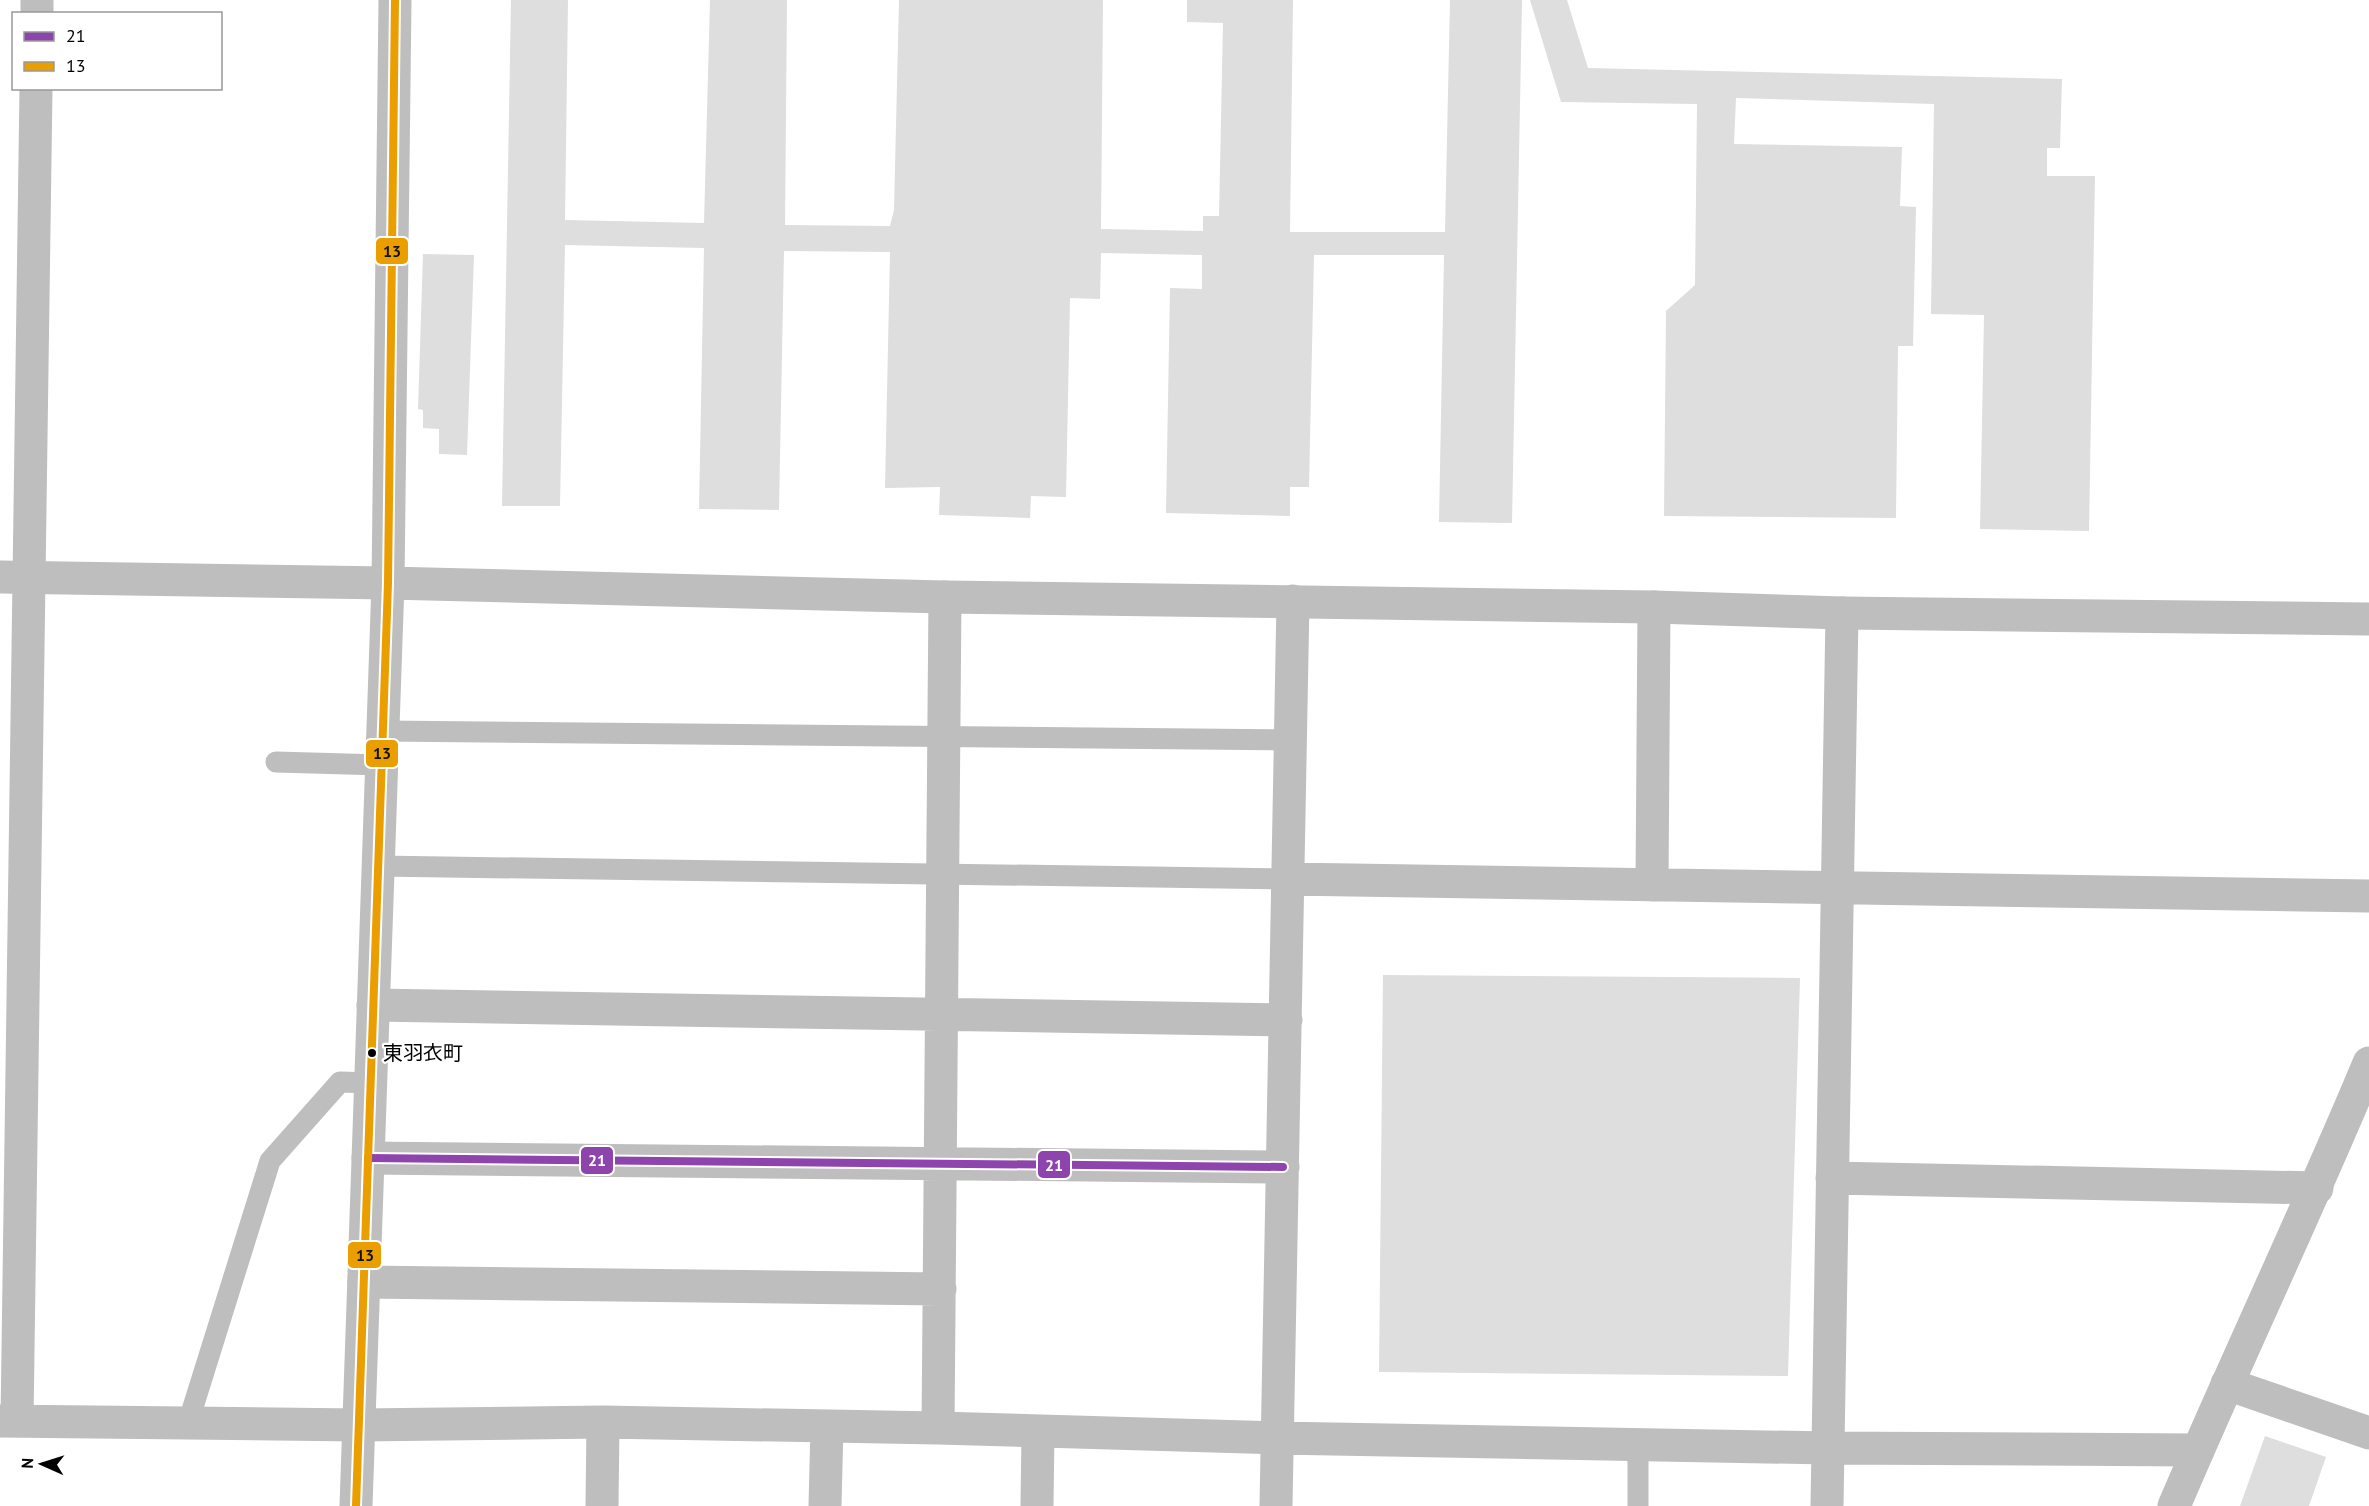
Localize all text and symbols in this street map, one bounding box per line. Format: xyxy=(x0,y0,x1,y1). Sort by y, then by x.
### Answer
legend xyxy=(12,12,222,90)
text: 21 xyxy=(66,24,86,47)
text: 13 xyxy=(66,54,86,77)
line badge: 13 xyxy=(375,237,409,265)
text: 13 xyxy=(383,241,401,261)
line badge: 13 xyxy=(365,739,399,768)
text: 13 xyxy=(373,743,391,763)
place label: 東羽衣町 xyxy=(383,1040,463,1066)
marker: 東羽衣町 xyxy=(366,1047,378,1059)
line badge: 21 xyxy=(580,1146,614,1175)
text: 21 xyxy=(588,1150,606,1170)
line badge: 21 xyxy=(1037,1150,1071,1179)
text: 21 xyxy=(1045,1155,1063,1175)
line badge: 13 xyxy=(347,1241,382,1269)
text: 13 xyxy=(356,1245,374,1265)
north arrow xyxy=(12,1434,72,1494)
text: N xyxy=(17,1457,37,1469)

